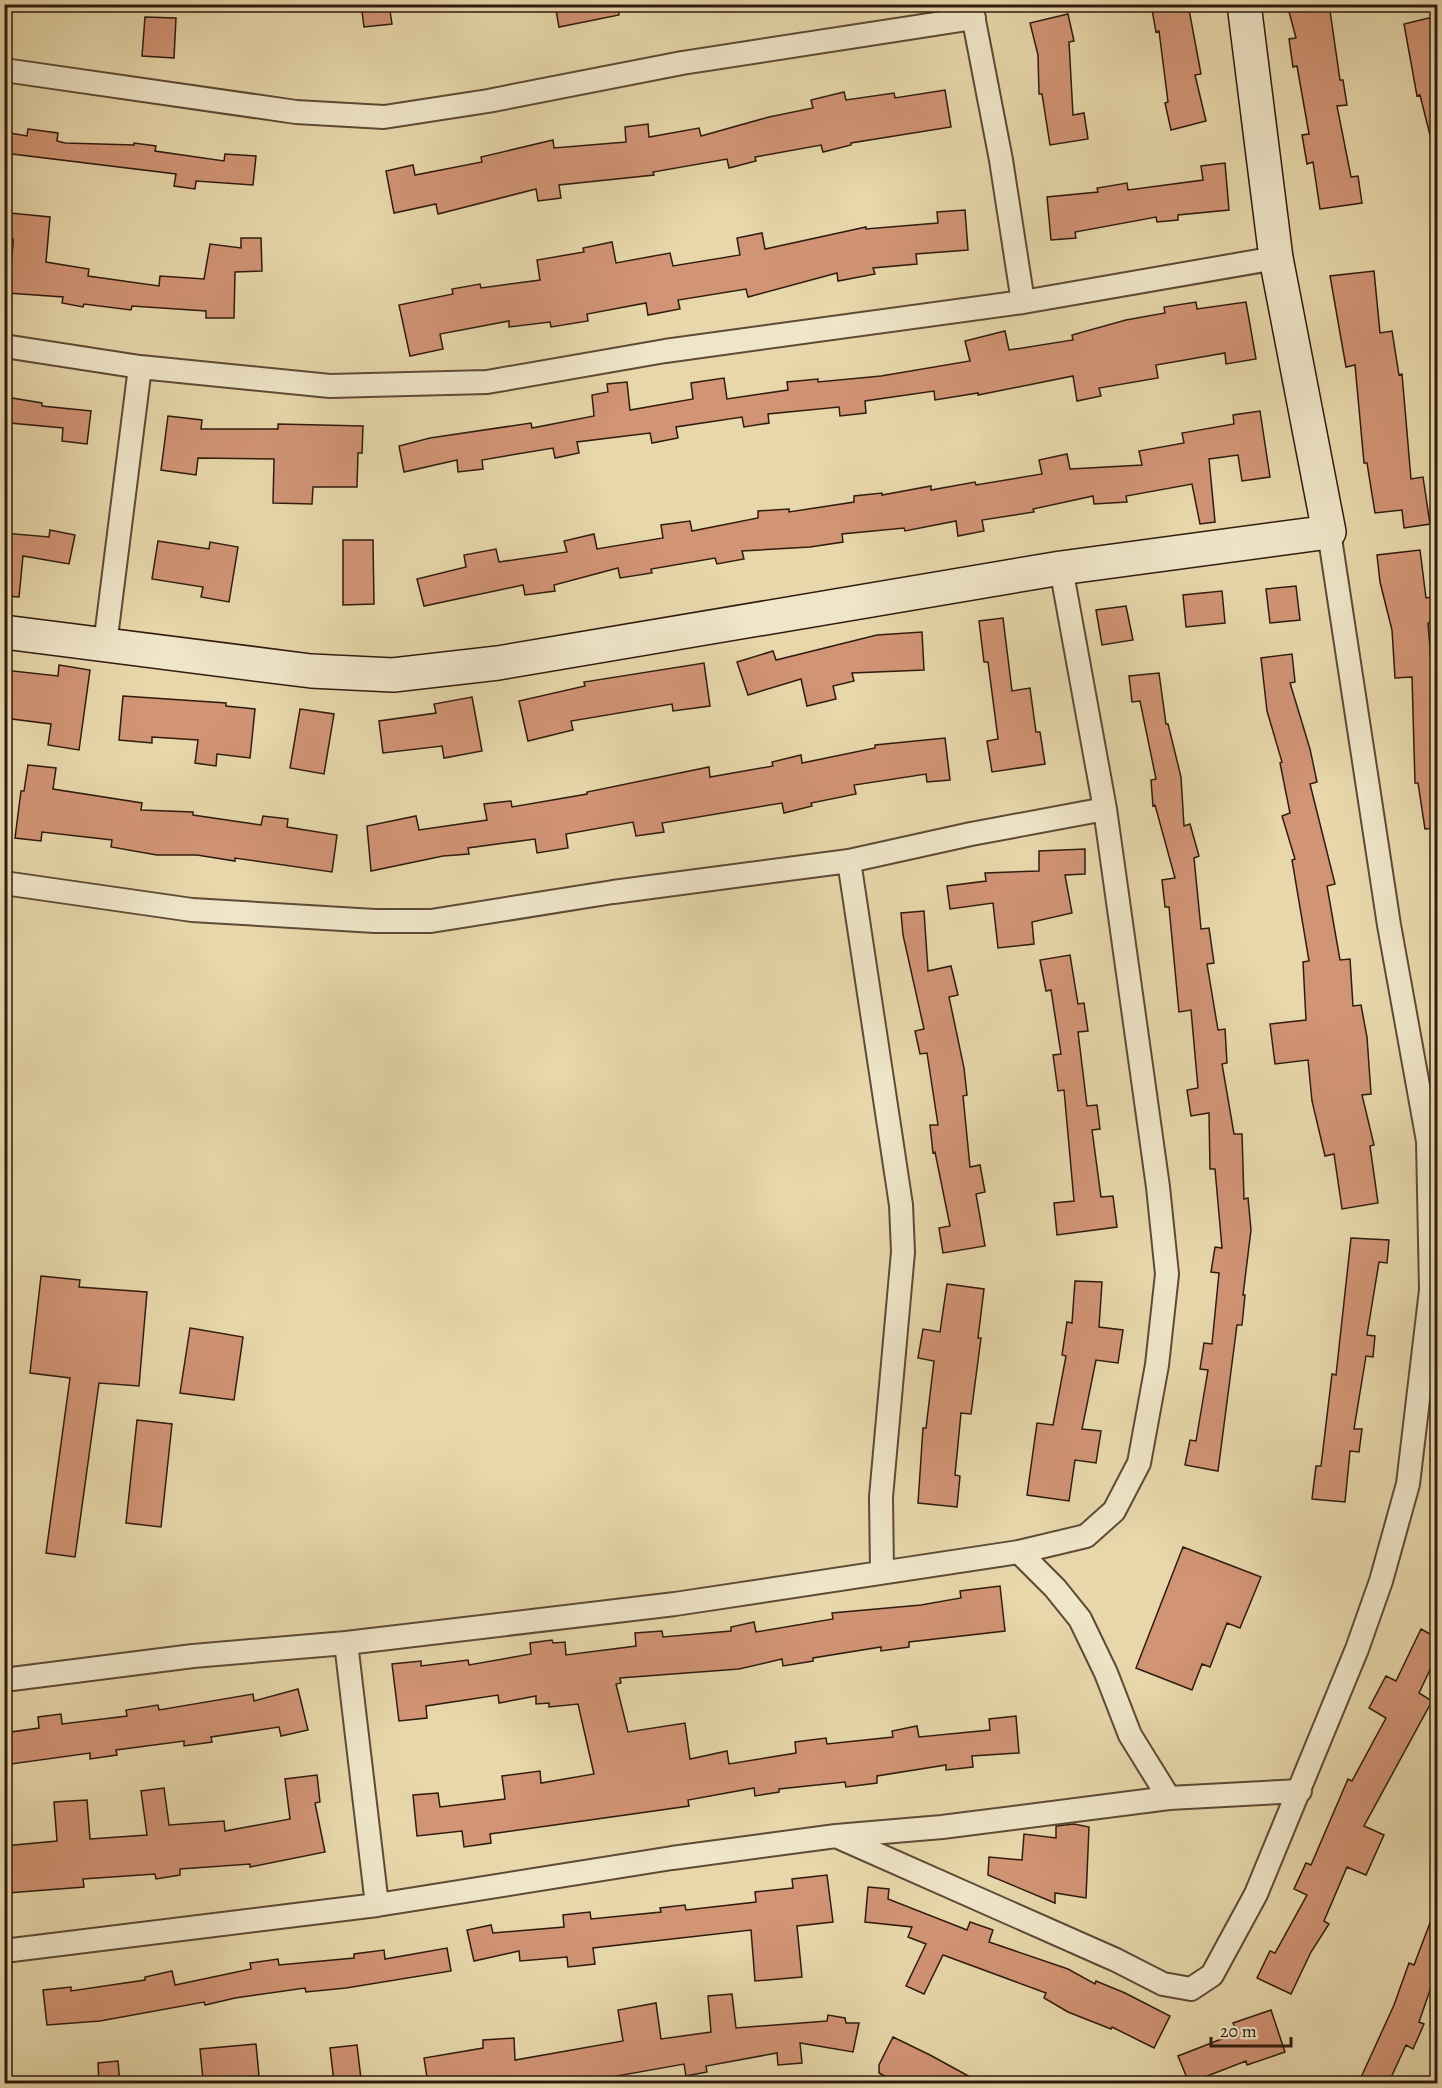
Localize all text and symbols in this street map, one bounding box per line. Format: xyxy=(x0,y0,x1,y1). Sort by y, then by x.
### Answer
scale bar xyxy=(1211,2010,1290,2048)
text: 20 m xyxy=(1220,2019,1257,2043)

